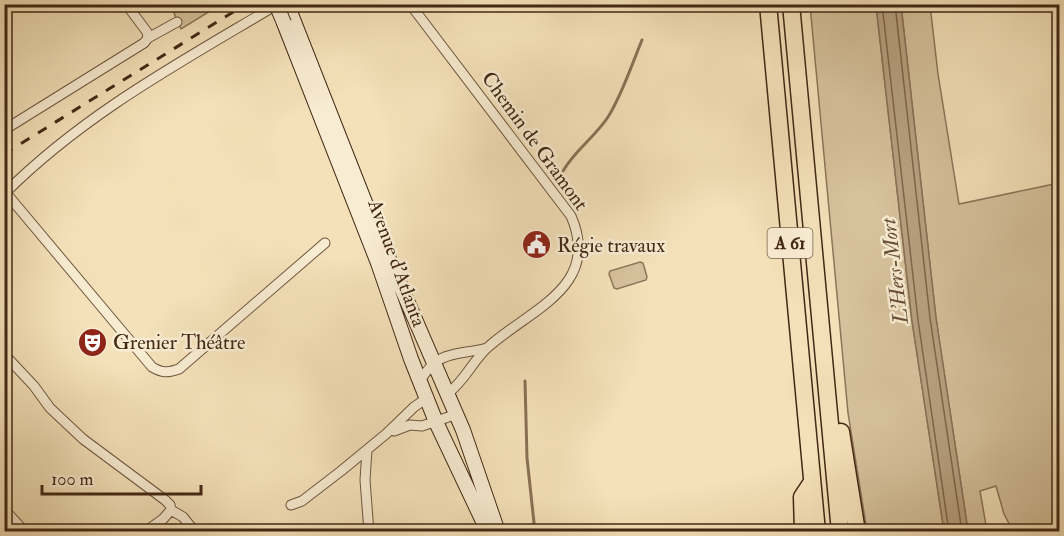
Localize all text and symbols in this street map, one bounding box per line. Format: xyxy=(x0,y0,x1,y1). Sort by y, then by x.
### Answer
street label: Chemin de Gramont xyxy=(476,67,594,216)
street label: Avenue d'Atlanta xyxy=(362,195,432,331)
water label: L'Hers-Mort xyxy=(875,216,915,326)
road number: A 61 xyxy=(768,228,812,258)
public building icon: Régie travaux xyxy=(520,229,552,261)
place label: Régie travaux xyxy=(557,233,665,258)
theatre icon: Grenier Théâtre xyxy=(76,326,108,358)
place label: Grenier Théâtre xyxy=(113,330,245,355)
scale bar xyxy=(42,458,201,496)
text: 100 m xyxy=(51,468,94,491)

